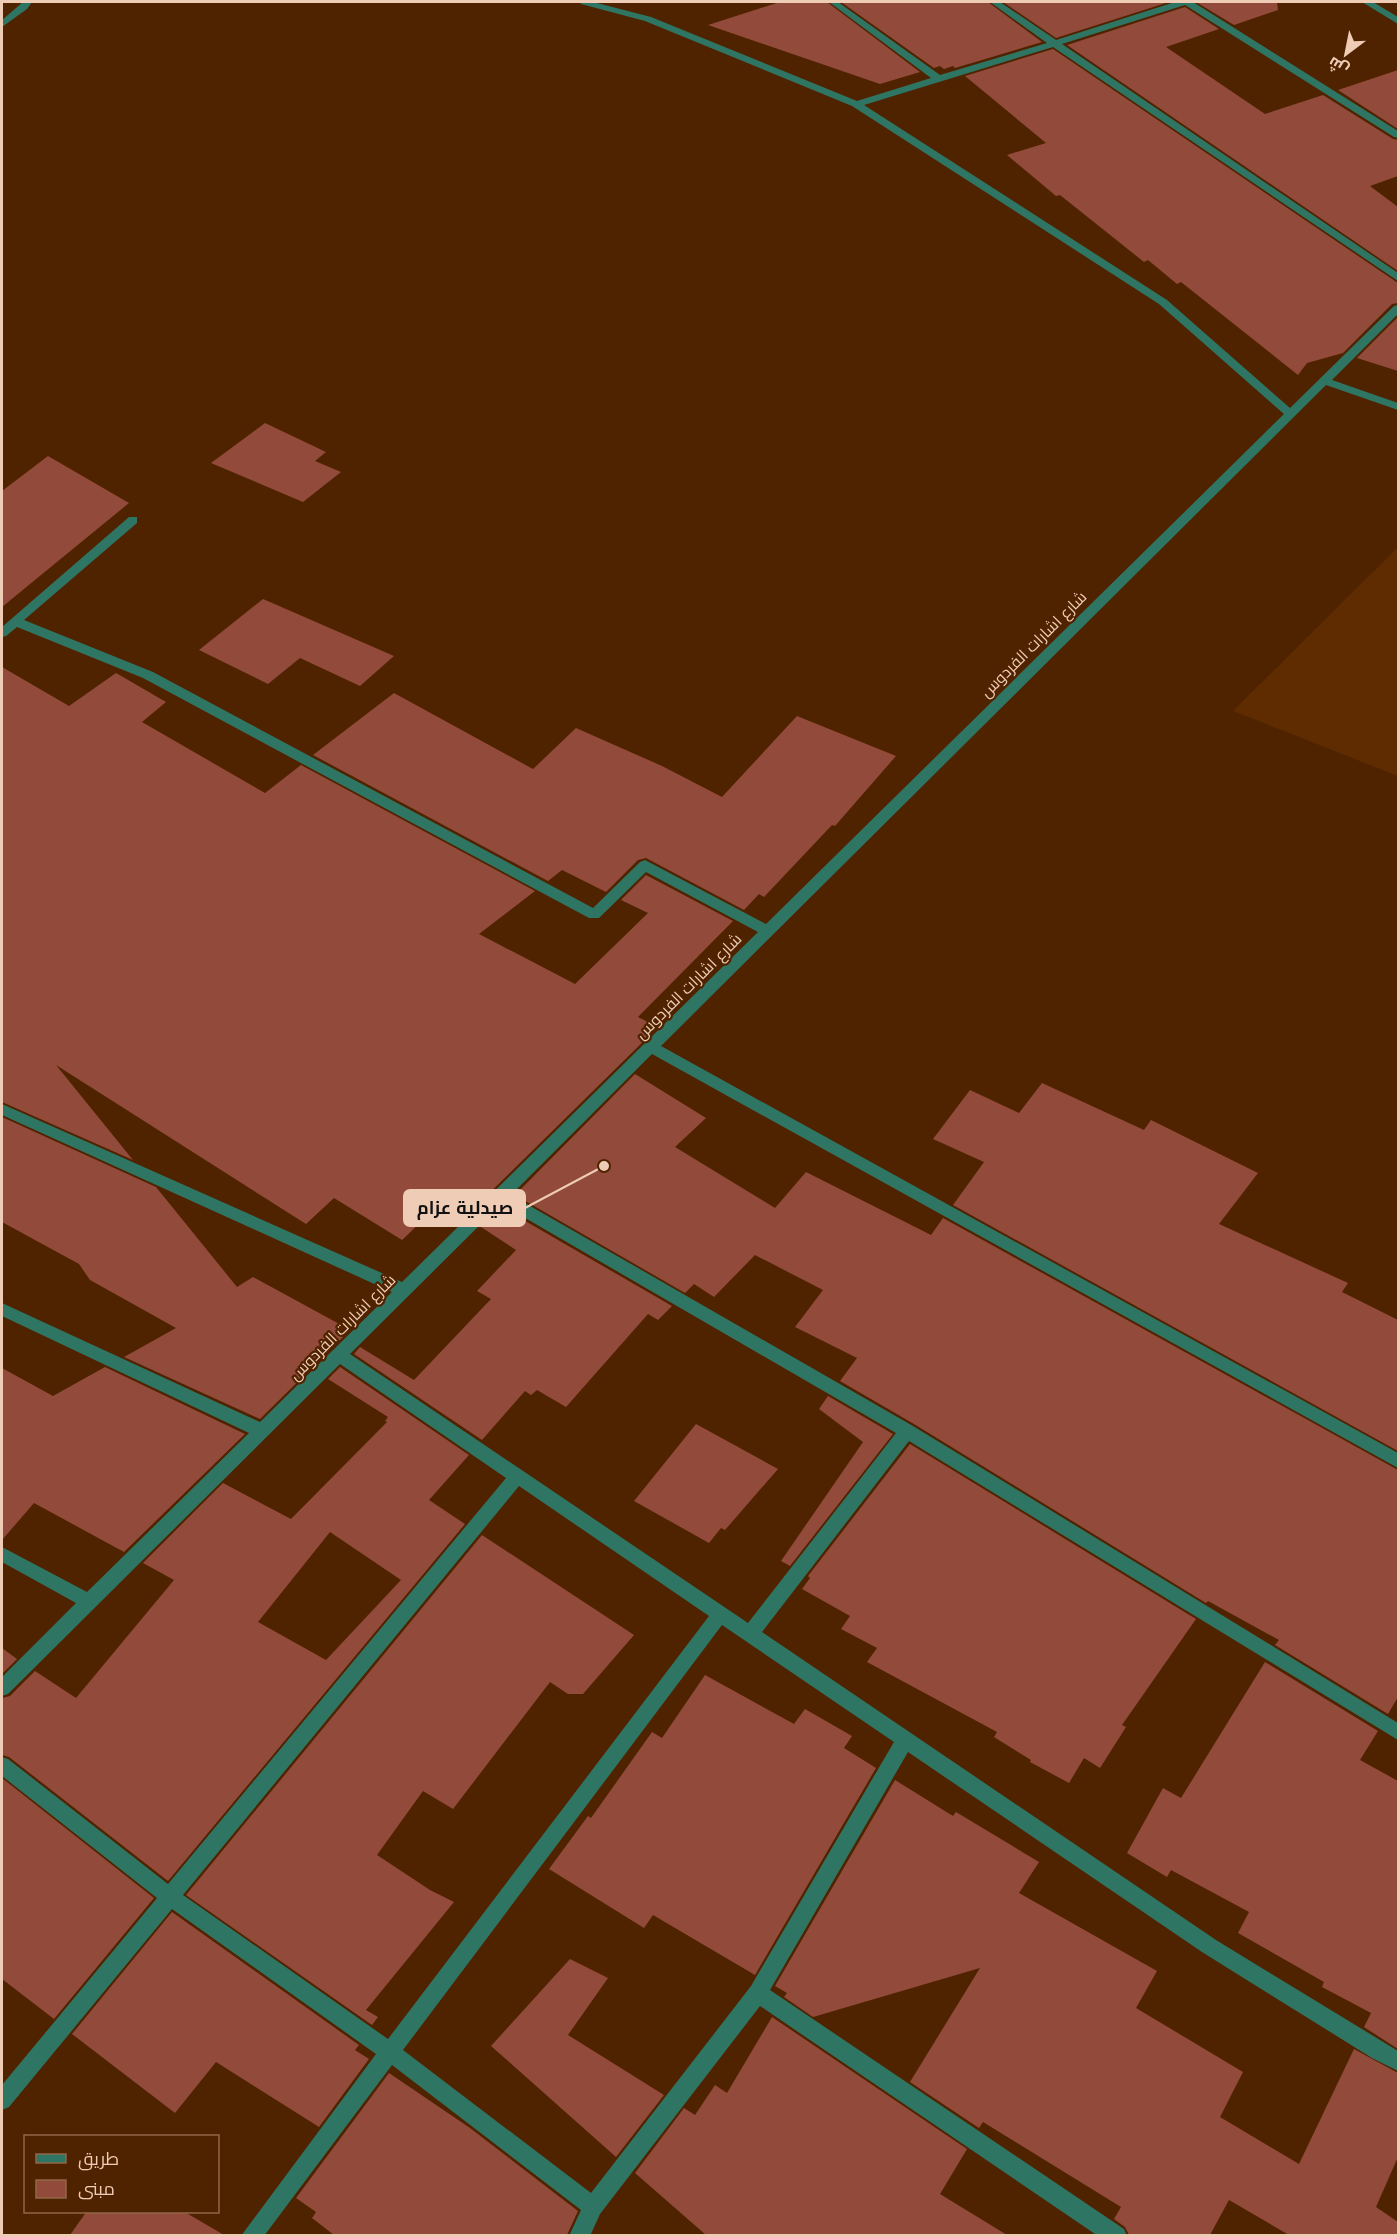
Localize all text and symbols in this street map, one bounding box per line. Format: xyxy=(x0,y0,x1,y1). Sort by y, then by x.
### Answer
north arrow xyxy=(1316,24,1376,84)
text: ش xyxy=(1324,53,1352,81)
street label: شارع اشارات الفردوس xyxy=(976,587,1092,703)
street label: شارع اشارات الفردوس xyxy=(631,929,747,1045)
callout: صيدلية عزام xyxy=(404,1190,525,1226)
text: صيدلية عزام xyxy=(417,1196,513,1220)
street label: شارع اشارات الفردوس xyxy=(285,1270,401,1386)
legend xyxy=(24,2135,219,2213)
text: طريق xyxy=(78,2147,119,2171)
text: مبنى xyxy=(78,2177,115,2200)

